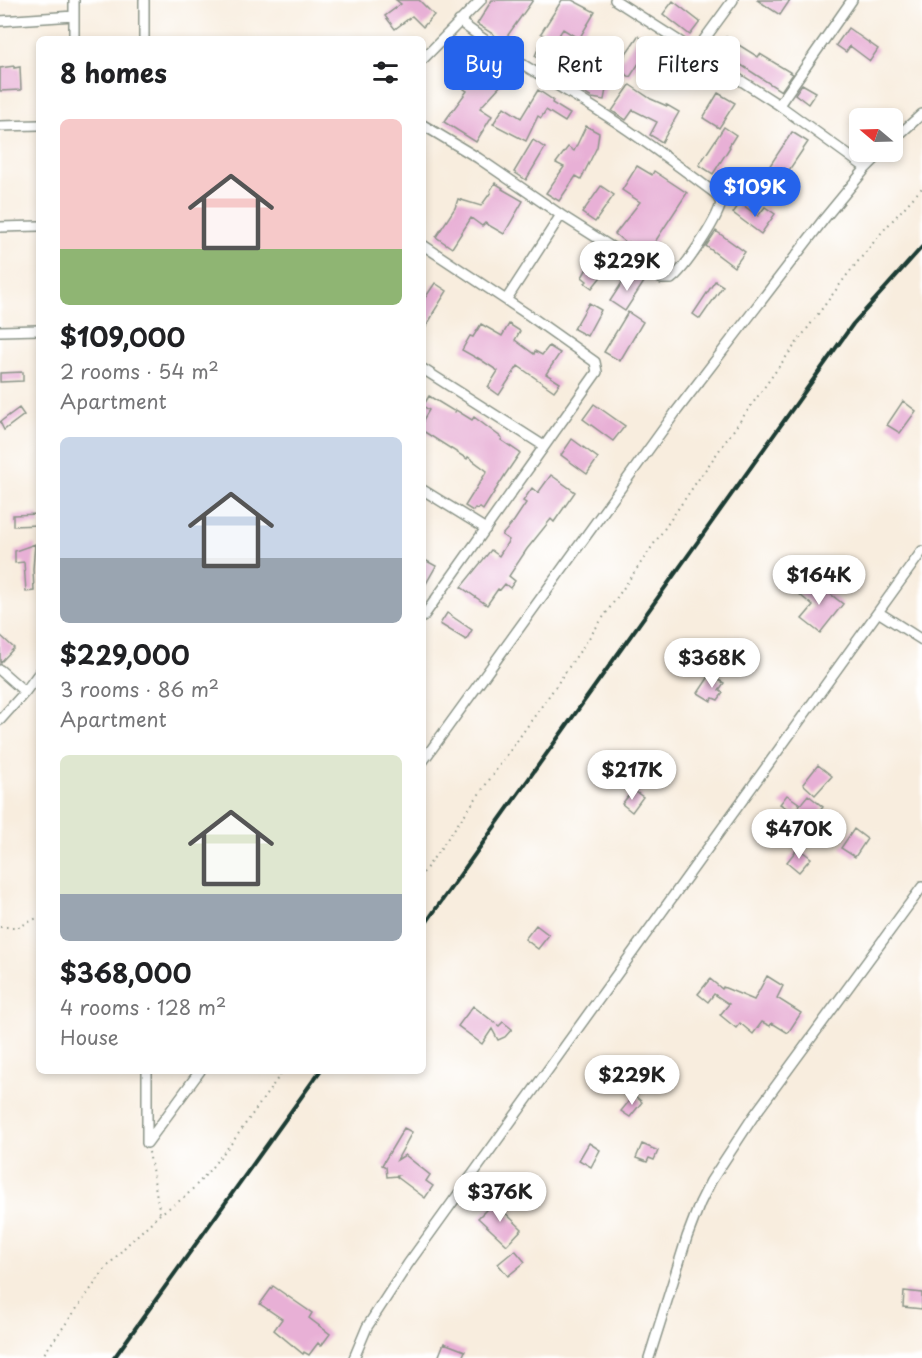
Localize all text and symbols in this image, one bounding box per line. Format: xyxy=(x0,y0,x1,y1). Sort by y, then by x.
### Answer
chip: Buy xyxy=(444,36,524,90)
chip: Rent xyxy=(536,36,624,90)
chip: Filters xyxy=(636,36,740,90)
text: 8 homes xyxy=(60,53,167,92)
icon: filters xyxy=(369,56,402,89)
north arrow xyxy=(849,108,903,162)
map controls xyxy=(849,108,903,162)
icon: home xyxy=(177,158,285,266)
pin: $109K xyxy=(713,167,797,218)
text: $109K xyxy=(724,171,786,201)
pin: $229K xyxy=(585,241,669,292)
text: $229K xyxy=(594,245,660,275)
text: $109,000 xyxy=(60,317,185,356)
text: 2 rooms · 54 m² xyxy=(60,356,219,386)
text: Apartment xyxy=(60,386,167,416)
icon: home xyxy=(177,476,285,584)
pin: $164K xyxy=(777,555,861,606)
text: $164K xyxy=(787,559,851,589)
text: $229,000 xyxy=(60,635,190,674)
pin: $368K xyxy=(670,638,754,689)
text: $368K xyxy=(678,642,746,672)
text: 3 rooms · 86 m² xyxy=(60,674,219,704)
text: Apartment xyxy=(60,704,167,734)
pin: $217K xyxy=(590,750,674,801)
text: $217K xyxy=(601,754,663,784)
icon: home xyxy=(177,794,285,902)
pin: $470K xyxy=(757,809,841,860)
text: $470K xyxy=(766,813,833,843)
text: $368,000 xyxy=(60,953,192,992)
text: 4 rooms · 128 m² xyxy=(60,992,226,1022)
text: House xyxy=(60,1022,119,1052)
pin: $229K xyxy=(590,1055,674,1106)
text: $229K xyxy=(599,1059,665,1089)
pin: $376K xyxy=(458,1172,542,1223)
text: $376K xyxy=(467,1176,533,1206)

